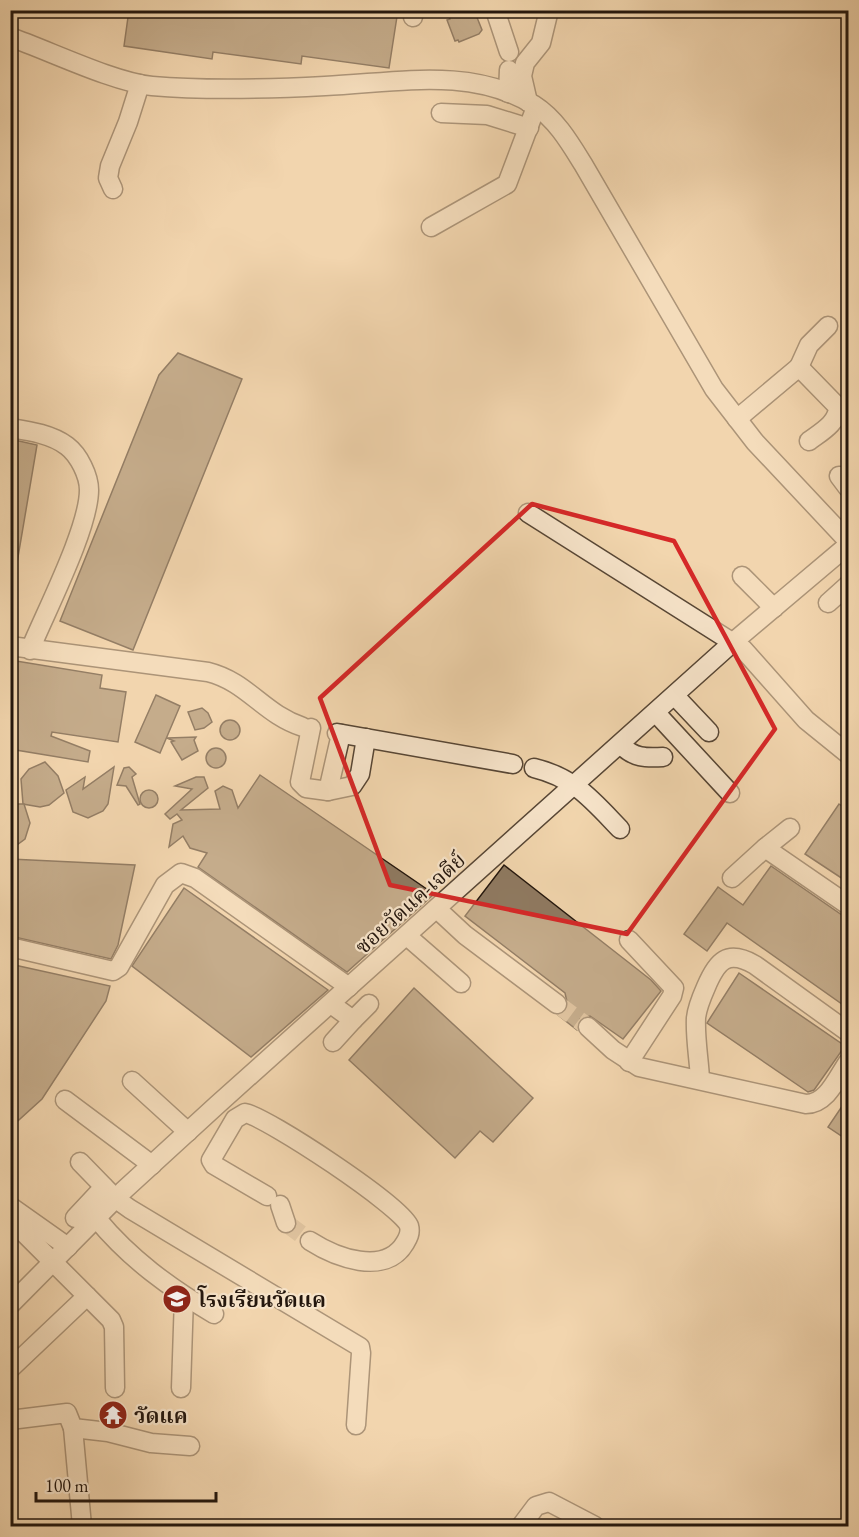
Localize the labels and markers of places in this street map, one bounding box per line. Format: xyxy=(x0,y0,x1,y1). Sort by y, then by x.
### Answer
school or university icon: โรงเรียนวัดแค xyxy=(161,1283,193,1315)
place label: โรงเรียนวัดแค xyxy=(197,1285,326,1313)
temple icon: วัดแค xyxy=(97,1399,129,1431)
place label: วัดแค xyxy=(134,1402,188,1429)

